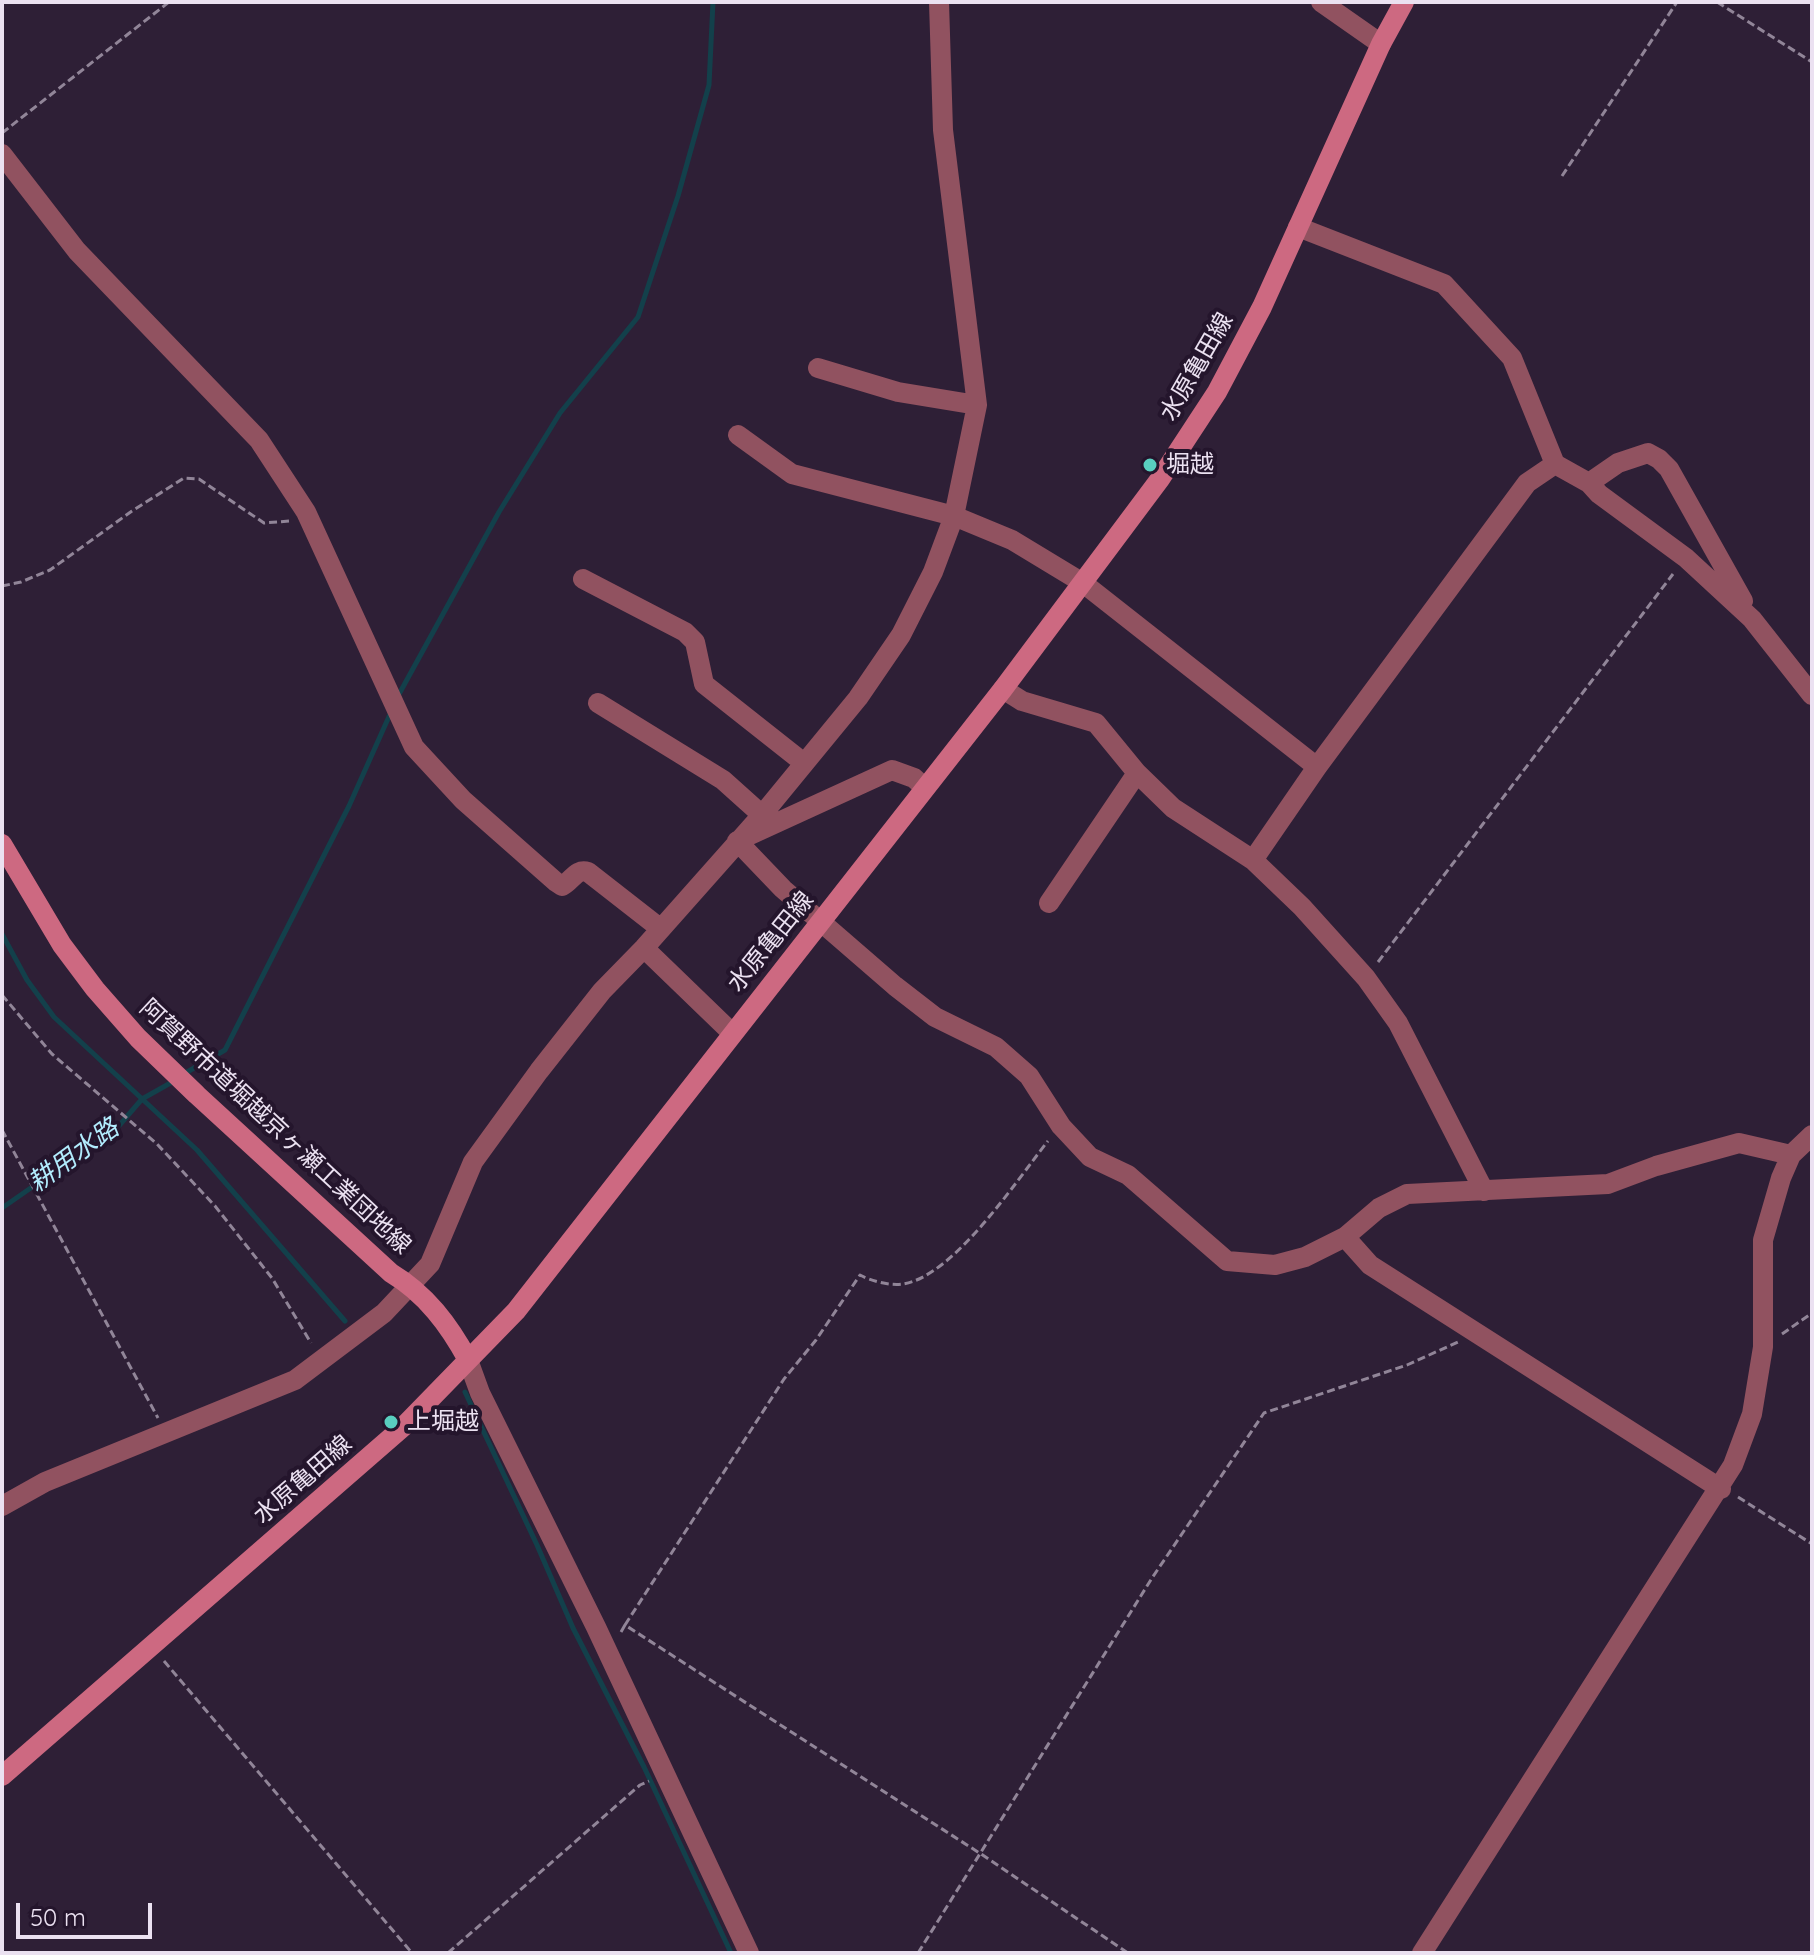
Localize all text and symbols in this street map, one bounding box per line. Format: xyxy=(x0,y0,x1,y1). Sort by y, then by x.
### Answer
street label: 水原亀田線 xyxy=(1155,308,1239,426)
place label: 堀越 xyxy=(1166,451,1214,479)
marker: 堀越 xyxy=(1141,456,1159,474)
street label: 水原亀田線 xyxy=(722,886,820,998)
street label: 阿賀野市道堀越京ヶ瀬工業団地線 xyxy=(134,994,416,1260)
water label: 耕用水路 xyxy=(23,1113,125,1199)
place label: 上堀越 xyxy=(407,1408,479,1436)
marker: 上堀越 xyxy=(382,1413,400,1431)
street label: 水原亀田線 xyxy=(248,1430,358,1530)
scale bar xyxy=(20,1887,156,1937)
text: 50 m xyxy=(30,1902,86,1932)

